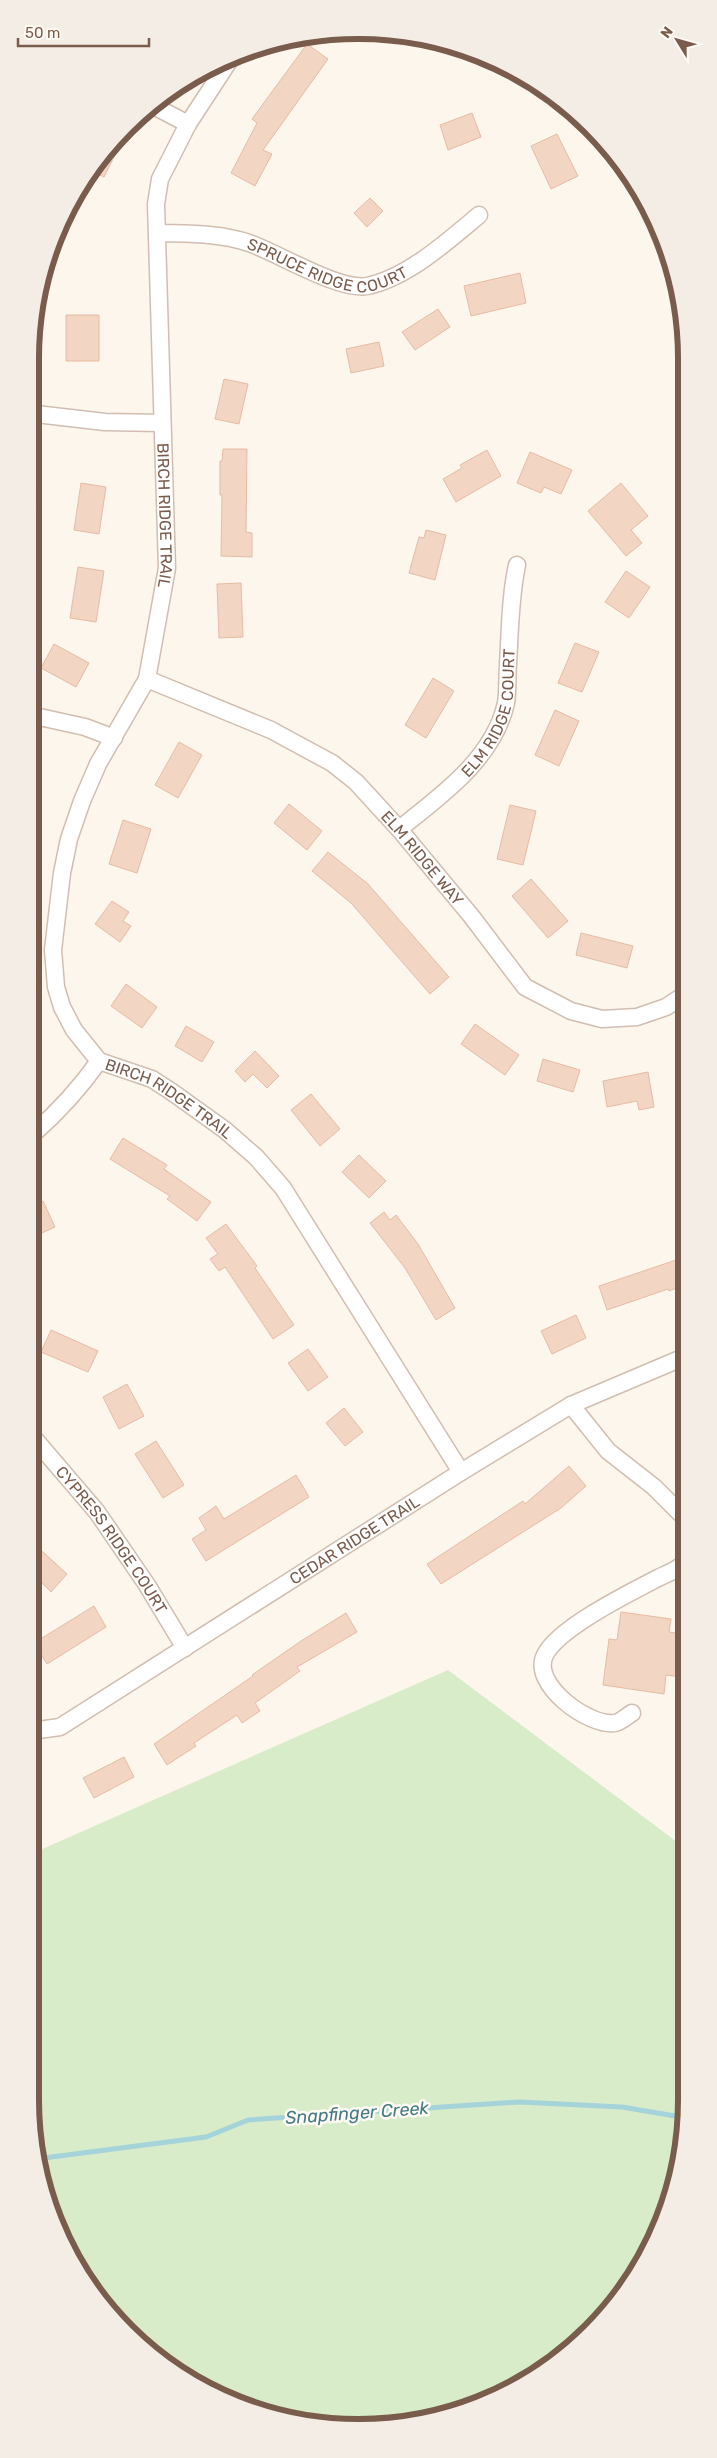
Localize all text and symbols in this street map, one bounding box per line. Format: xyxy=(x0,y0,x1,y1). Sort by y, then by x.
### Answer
scale bar xyxy=(18,15,149,47)
north arrow xyxy=(652,15,702,65)
text: N xyxy=(657,23,677,42)
text: 50 m xyxy=(25,24,60,42)
street label: SPRUCE RIDGE COURT xyxy=(245,234,410,296)
street label: BIRCH RIDGE TRAIL xyxy=(154,442,177,590)
street label: ELM RIDGE COURT xyxy=(457,648,518,781)
street label: ELM RIDGE WAY xyxy=(377,807,468,909)
street label: BIRCH RIDGE TRAIL xyxy=(103,1054,237,1142)
street label: CYPRESS RIDGE COURT xyxy=(52,1462,171,1617)
street label: CEDAR RIDGE TRAIL xyxy=(286,1492,423,1588)
water label: Snapfinger Creek xyxy=(285,2097,430,2129)

